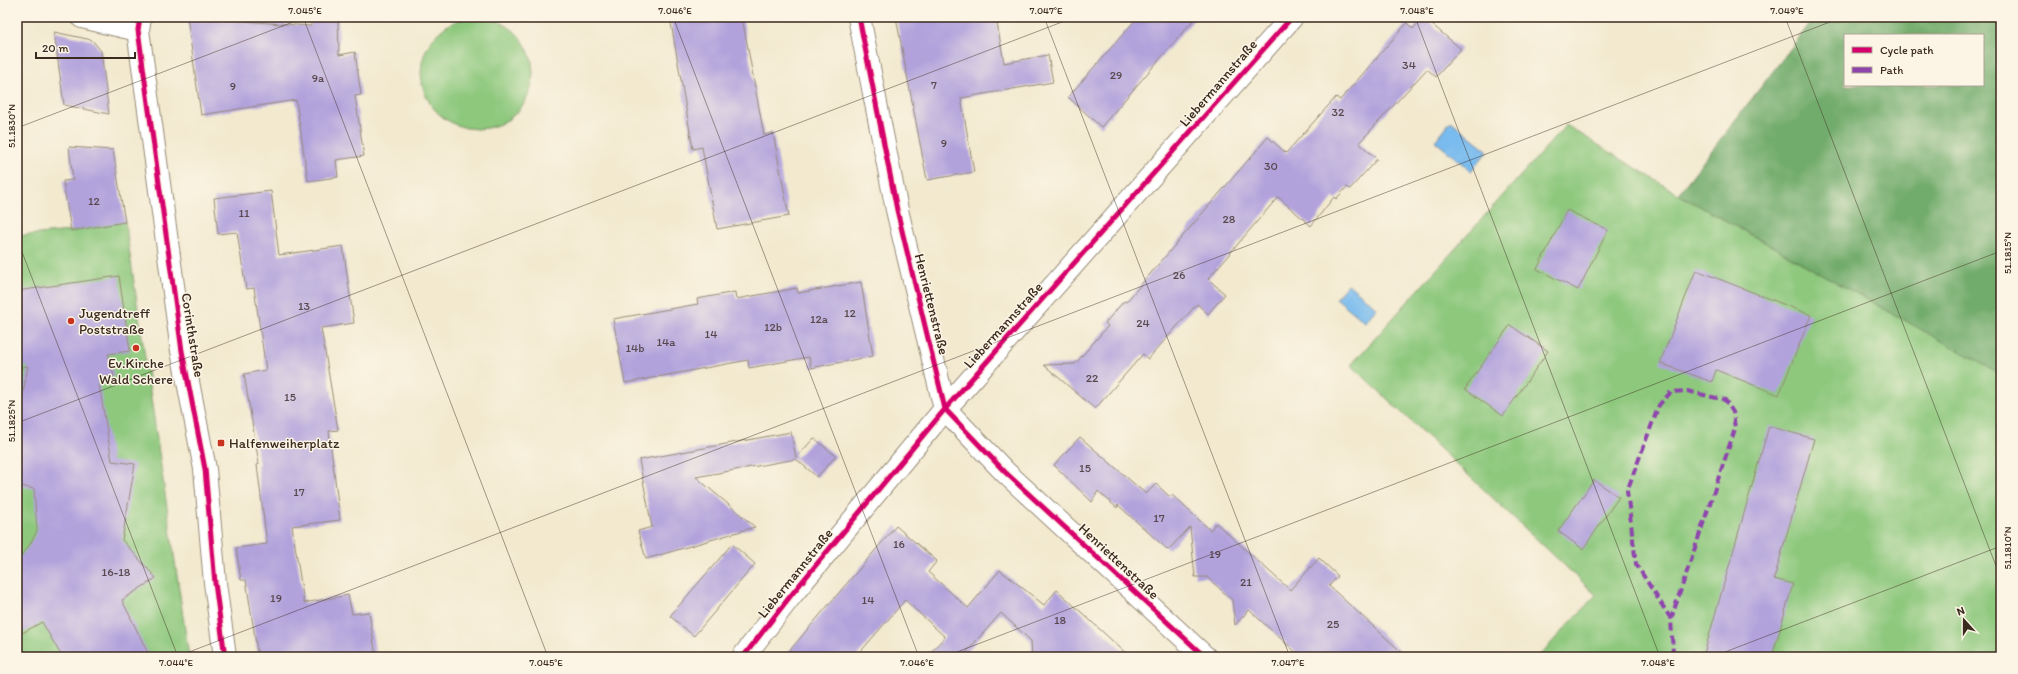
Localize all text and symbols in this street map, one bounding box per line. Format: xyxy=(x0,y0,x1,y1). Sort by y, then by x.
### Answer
text: 7.045°E xyxy=(288,4,322,17)
text: 7.046°E xyxy=(658,4,692,17)
text: 7.047°E xyxy=(1029,4,1063,17)
text: 7.048°E xyxy=(1400,4,1434,17)
text: 7.049°E xyxy=(1770,4,1804,17)
scale bar xyxy=(36,34,135,60)
legend xyxy=(1844,34,1984,86)
street label: Liebermannstraße xyxy=(1176,36,1261,130)
text: 20 m xyxy=(42,41,69,55)
text: Cycle path xyxy=(1880,43,1934,57)
house number: 34 xyxy=(1402,58,1416,72)
text: Path xyxy=(1880,63,1903,77)
house number: 29 xyxy=(1110,68,1122,82)
house number: 9a xyxy=(312,71,325,85)
house number: 7 xyxy=(931,78,937,92)
house number: 9 xyxy=(230,79,236,93)
text: 51.1830°N xyxy=(5,104,18,148)
house number: 32 xyxy=(1332,105,1345,119)
house number: 9 xyxy=(941,136,947,150)
house number: 30 xyxy=(1264,159,1278,173)
house number: 12 xyxy=(88,194,101,208)
house number: 11 xyxy=(238,206,250,220)
house number: 28 xyxy=(1223,212,1236,226)
text: 51.1815°N xyxy=(2001,232,2014,274)
street label: Henriettenstraße xyxy=(911,252,952,357)
house number: 26 xyxy=(1173,268,1185,282)
street label: Liebermannstraße xyxy=(960,279,1047,372)
street label: Corinthstraße xyxy=(177,292,208,379)
house number: 13 xyxy=(298,299,311,313)
place label: Jugendtreff Poststraße xyxy=(79,305,151,338)
house number: 12 xyxy=(844,306,857,320)
house number: 12a xyxy=(810,312,829,326)
marker: Jugendtreff Poststraße xyxy=(66,316,76,326)
house number: 24 xyxy=(1136,316,1150,330)
house number: 12b xyxy=(764,320,782,334)
house number: 14 xyxy=(705,327,717,341)
house number: 14a xyxy=(656,335,676,349)
house number: 14b xyxy=(625,341,645,355)
marker: Ev.Kirche Wald Schere xyxy=(131,343,141,353)
place label: Ev.Kirche Wald Schere xyxy=(99,355,173,388)
house number: 22 xyxy=(1086,371,1099,385)
house number: 15 xyxy=(284,390,296,404)
text: 51.1825°N xyxy=(5,399,18,442)
place label: Halfenweiherplatz xyxy=(229,435,340,452)
marker: Halfenweiherplatz xyxy=(216,438,226,448)
house number: 15 xyxy=(1079,461,1091,475)
house number: 17 xyxy=(293,485,305,499)
house number: 17 xyxy=(1153,511,1165,525)
street label: Henriettenstraße xyxy=(1075,520,1163,603)
street label: Liebermannstraße xyxy=(754,525,837,621)
text: 51.1810°N xyxy=(2001,526,2014,569)
house number: 16 xyxy=(893,537,905,551)
house number: 19 xyxy=(1209,547,1221,561)
house number: 16-18 xyxy=(102,565,131,579)
house number: 21 xyxy=(1240,575,1252,589)
house number: 19 xyxy=(270,591,282,605)
house number: 14 xyxy=(862,593,874,607)
north arrow xyxy=(1944,600,1984,640)
text: N xyxy=(1955,604,1966,619)
house number: 18 xyxy=(1054,613,1066,627)
house number: 25 xyxy=(1327,617,1339,631)
text: 7.044°E xyxy=(159,656,194,669)
text: 7.045°E xyxy=(529,656,563,669)
text: 7.046°E xyxy=(900,656,934,669)
text: 7.047°E xyxy=(1271,656,1305,669)
text: 7.048°E xyxy=(1641,656,1675,669)

